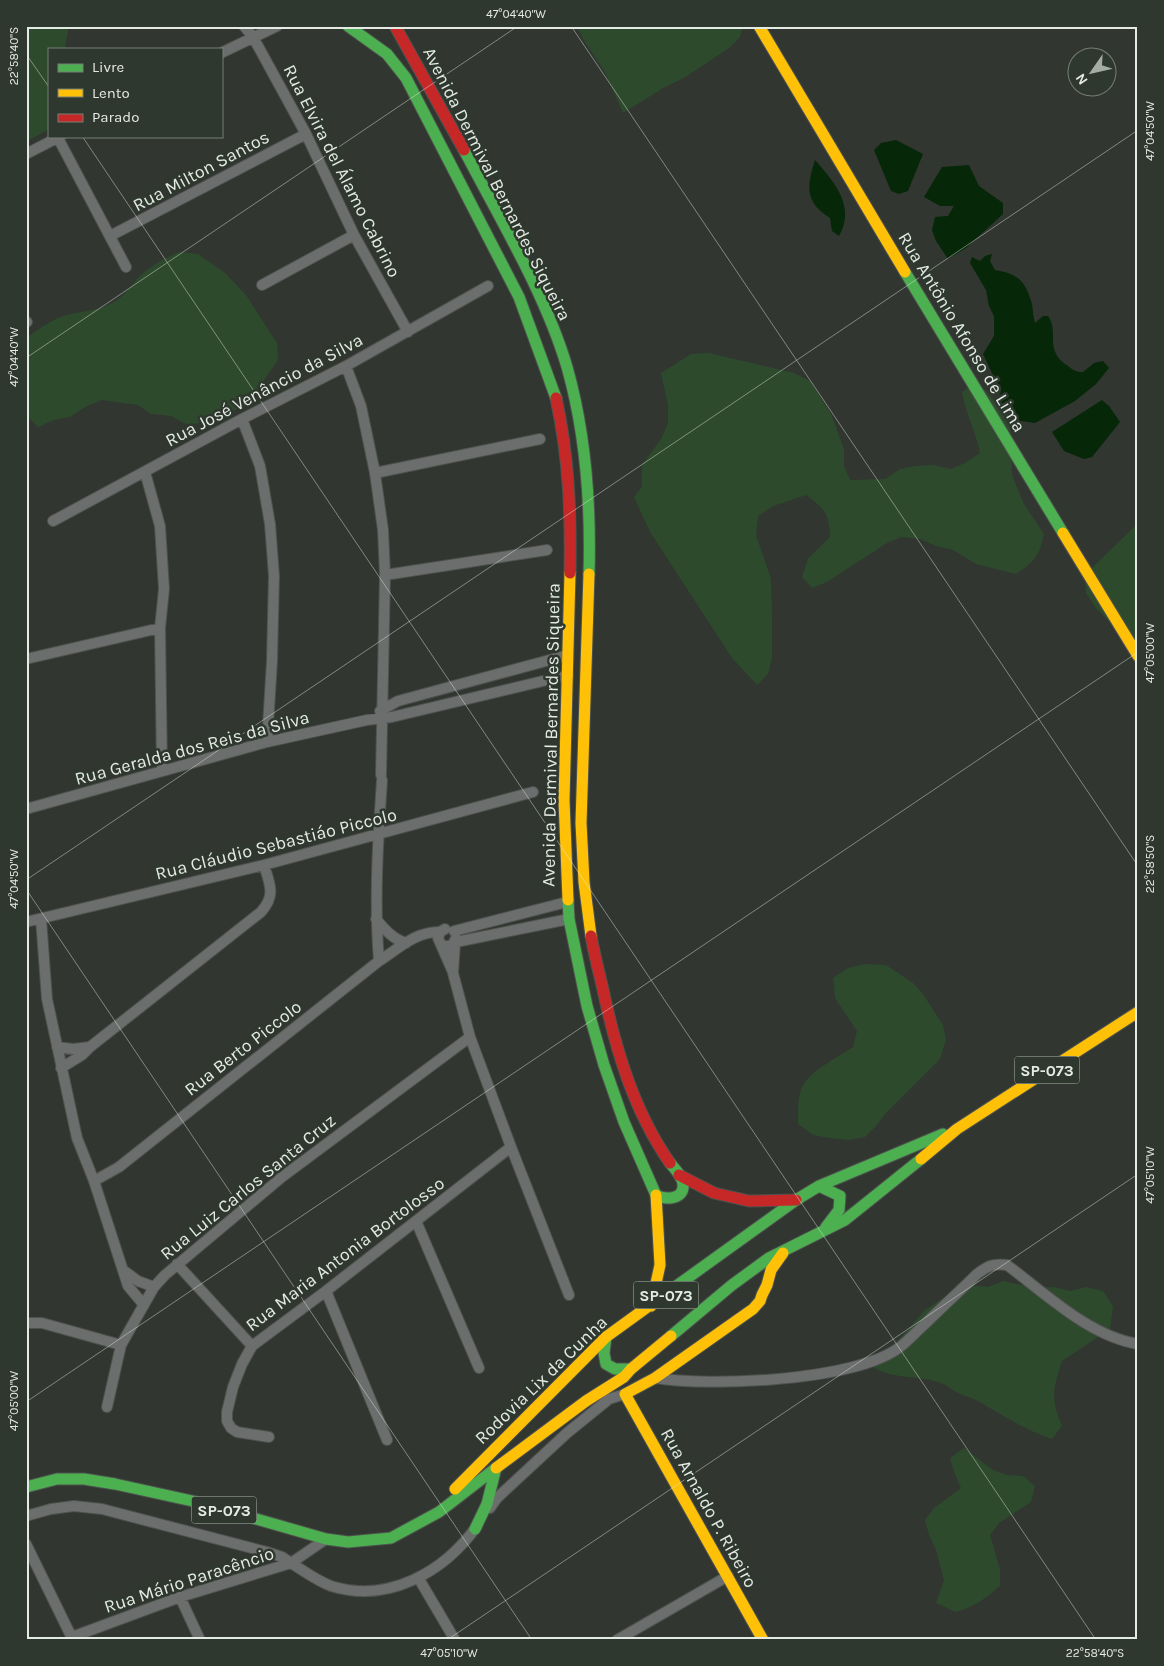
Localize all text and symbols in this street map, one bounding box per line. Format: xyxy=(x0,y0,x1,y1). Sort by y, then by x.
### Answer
text: 47°04'40"W xyxy=(486,7,546,21)
text: 22°58'40"S xyxy=(7,27,21,85)
street label: Avenida Dermival Bernardes Siqueira xyxy=(418,44,576,324)
legend xyxy=(48,48,222,138)
north arrow xyxy=(1066,48,1116,98)
text: Livre xyxy=(92,58,124,76)
street label: Rua Elvira del Álamo Cabrino xyxy=(279,60,406,281)
text: N xyxy=(1072,70,1091,88)
text: Lento xyxy=(92,84,130,102)
text: 47°04'50"W xyxy=(1143,101,1157,161)
text: Parado xyxy=(92,108,139,126)
street label: Rua Milton Santos xyxy=(129,126,273,216)
street label: Rua Antônio Afonso de Lima xyxy=(893,228,1031,436)
text: 47°04'40"W xyxy=(7,327,21,387)
street label: Rua José Venâncio da Silva xyxy=(162,329,366,451)
street label: Avenida Dermival Bernardes Siqueira xyxy=(537,583,565,887)
text: 47°05'00"W xyxy=(1143,622,1157,683)
street label: Rua Geralda dos Reis da Silva xyxy=(72,706,312,790)
street label: Rua Cláudio Sebastiáo Piccolo xyxy=(153,803,399,885)
text: 22°58'50"S xyxy=(1143,835,1157,893)
text: 47°04'50"W xyxy=(7,849,21,909)
street label: Rua Berto Piccolo xyxy=(180,995,306,1101)
road number: SP-073 xyxy=(1014,1056,1080,1084)
street label: Rua Luiz Carlos Santa Cruz xyxy=(156,1109,340,1265)
text: 47°05'10"W xyxy=(1143,1146,1157,1204)
street label: Rua Maria Antonia Bortolosso xyxy=(241,1172,449,1336)
road number: SP-073 xyxy=(634,1282,698,1308)
street label: Rodovia Lix da Cunha xyxy=(470,1311,612,1449)
text: 47°05'00"W xyxy=(7,1370,21,1431)
street label: Rua Arnaldo P. Ribeiro xyxy=(656,1424,762,1592)
road number: SP-073 xyxy=(192,1496,256,1524)
street label: Rua Mário Paracêncio xyxy=(101,1542,277,1618)
text: 47°05'10"W xyxy=(420,1646,478,1660)
text: 22°58'40"S xyxy=(1066,1646,1124,1660)

